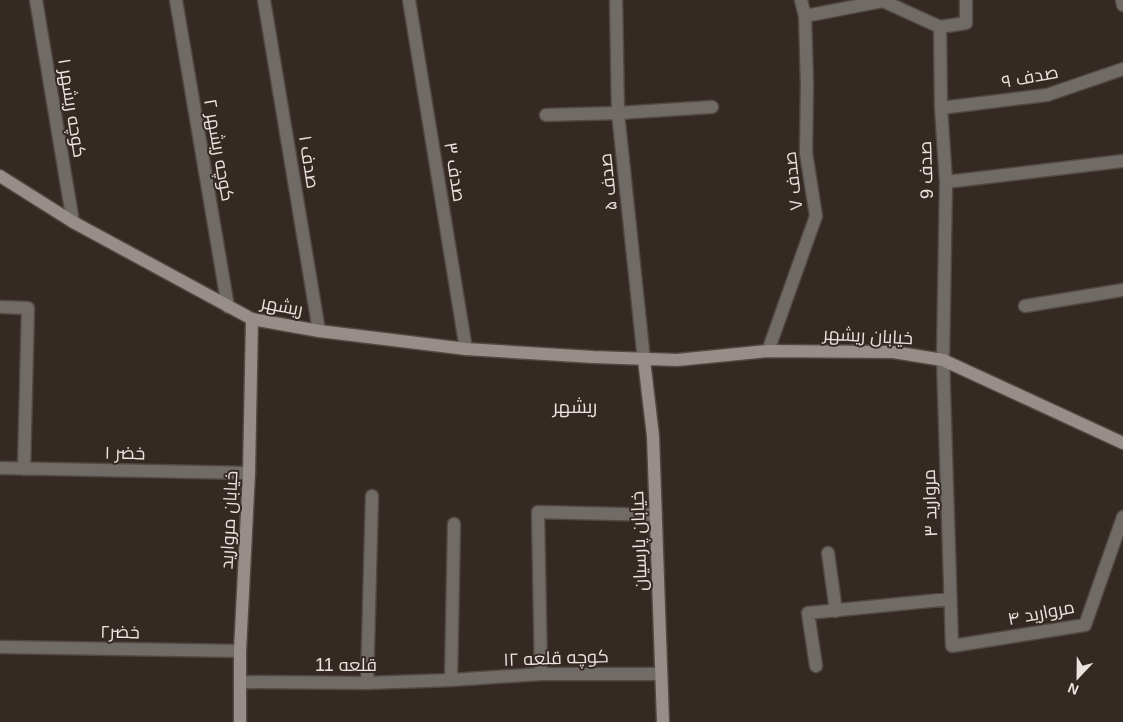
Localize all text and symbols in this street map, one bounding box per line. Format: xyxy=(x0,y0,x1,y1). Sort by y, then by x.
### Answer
street label: کوچه ریشهر ۱ xyxy=(52,57,90,159)
street label: صدف ۹ xyxy=(1000,62,1060,92)
street label: کوچه ریشهر ۲ xyxy=(198,97,238,203)
street label: صدف ۱ xyxy=(295,134,323,190)
street label: صدف ۳ xyxy=(440,141,470,203)
street label: صدف 9 xyxy=(915,141,937,199)
street label: صدف ۷ xyxy=(779,150,807,212)
street label: صدف ۵ xyxy=(595,152,621,212)
street label: ریشهر xyxy=(258,292,305,321)
street label: خیابان ریشهر xyxy=(821,324,913,349)
district label: ریشهر xyxy=(552,396,597,418)
street label: خضر ۱ xyxy=(104,443,146,464)
street label: مروارید ۳ xyxy=(919,469,942,537)
street label: خیابان مروارید xyxy=(216,470,243,570)
street label: خیابان پارسیان xyxy=(627,491,653,591)
street label: مروارید ۴ xyxy=(1006,597,1076,630)
street label: خضر۲ xyxy=(100,622,140,643)
street label: کوچه قلعه ۱۲ xyxy=(503,646,609,672)
north arrow xyxy=(1053,652,1103,702)
street label: قلعه 11 xyxy=(315,655,377,675)
text: N xyxy=(1065,680,1081,698)

